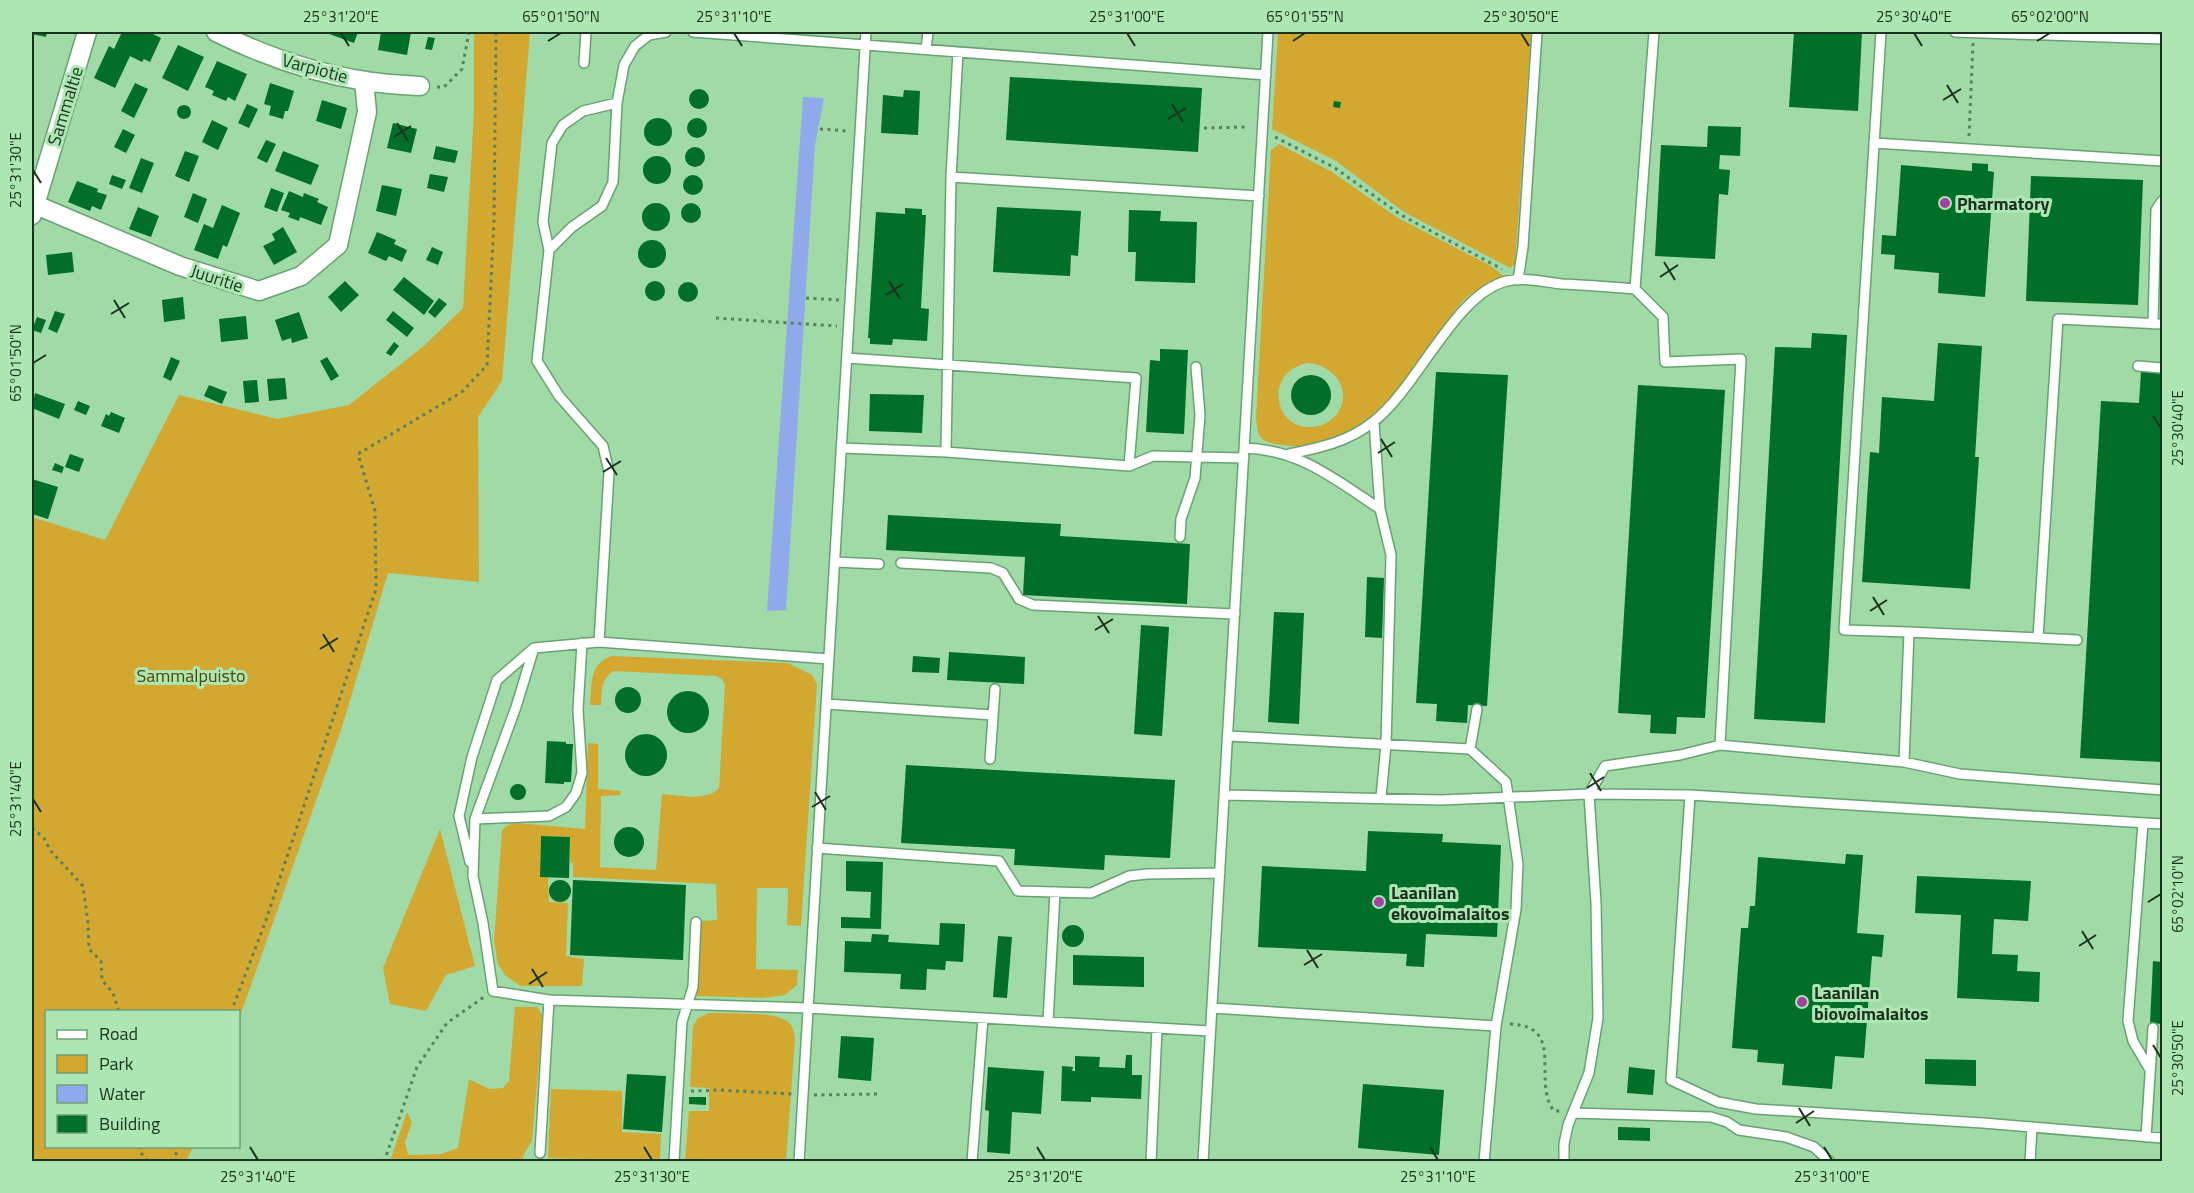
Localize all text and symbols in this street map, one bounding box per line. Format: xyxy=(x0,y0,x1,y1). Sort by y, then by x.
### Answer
text: 25°31'20"E xyxy=(303,5,379,28)
text: 65°01'50"N xyxy=(522,5,600,28)
text: 25°31'10"E xyxy=(696,5,772,28)
text: 25°31'00"E xyxy=(1089,5,1165,28)
text: 65°01'55"N xyxy=(1266,5,1344,28)
text: 25°30'50"E xyxy=(1483,5,1559,28)
text: 25°30'40"E xyxy=(1876,5,1952,28)
text: 65°02'00"N xyxy=(2011,5,2089,28)
street label: Varpiotie xyxy=(279,46,351,90)
street label: Sammaltie xyxy=(40,63,90,149)
text: 25°31'30"E xyxy=(4,132,27,208)
place label: Pharmatory xyxy=(1957,190,2050,217)
marker: Pharmatory xyxy=(1938,196,1952,210)
street label: Juuritie xyxy=(187,257,247,299)
text: 65°01'50"N xyxy=(4,324,27,402)
text: 25°30'40"E xyxy=(2166,390,2189,466)
park label: Sammalpuisto xyxy=(136,662,246,689)
text: 25°31'40"E xyxy=(4,761,27,837)
text: 65°02'10"N xyxy=(2166,855,2189,933)
place label: Laanilan ekovoimalaitos xyxy=(1391,879,1509,927)
marker: Laanilan ekovoimalaitos xyxy=(1372,895,1386,909)
place label: Laanilan biovoimalaitos xyxy=(1814,979,1929,1027)
marker: Laanilan biovoimalaitos xyxy=(1795,995,1809,1009)
legend xyxy=(45,1010,240,1148)
text: Road xyxy=(99,1020,138,1047)
text: 25°30'50"E xyxy=(2166,1020,2189,1096)
text: Park xyxy=(99,1050,134,1077)
text: Water xyxy=(99,1080,145,1107)
text: Building xyxy=(99,1110,160,1137)
text: 25°31'40"E xyxy=(220,1165,296,1188)
text: 25°31'30"E xyxy=(614,1165,690,1188)
text: 25°31'20"E xyxy=(1007,1165,1083,1188)
text: 25°31'10"E xyxy=(1400,1165,1476,1188)
text: 25°31'00"E xyxy=(1794,1165,1870,1188)

